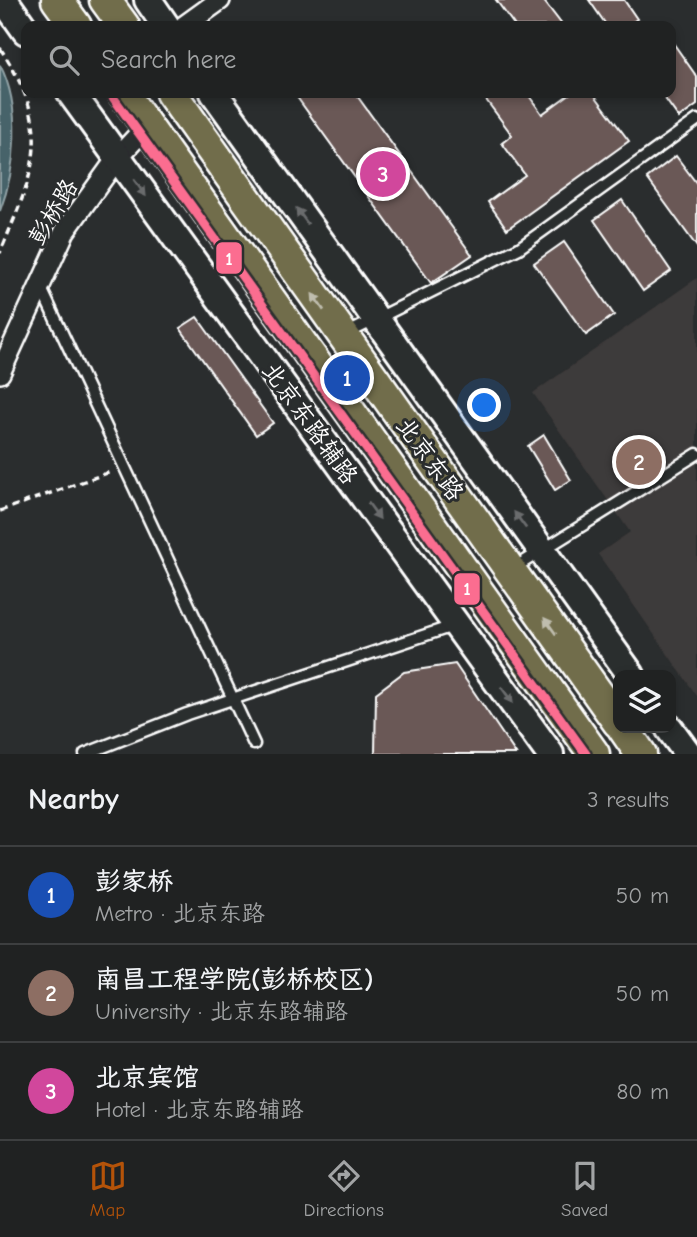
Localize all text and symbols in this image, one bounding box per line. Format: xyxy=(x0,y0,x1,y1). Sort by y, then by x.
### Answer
search box xyxy=(21,21,676,98)
icon: search xyxy=(45,41,83,79)
text: Search here xyxy=(101,45,236,75)
pin: 3 xyxy=(360,148,406,200)
street label: 彭桥路 xyxy=(22,174,84,250)
one-way arrow xyxy=(133,179,147,197)
one-way arrow xyxy=(295,207,309,225)
line badge: 1 xyxy=(215,241,243,275)
text: 1 xyxy=(225,248,233,270)
one-way arrow xyxy=(311,293,325,311)
pin: 1 xyxy=(324,352,370,404)
street label: 北京东路辅路 xyxy=(256,357,364,489)
your location xyxy=(467,388,501,422)
street label: 北京东路 xyxy=(390,412,470,506)
pin: 2 xyxy=(616,436,662,488)
one-way arrow xyxy=(367,502,381,520)
one-way arrow xyxy=(513,511,527,529)
line badge: 1 xyxy=(453,572,481,606)
text: 1 xyxy=(463,578,471,600)
one-way arrow xyxy=(543,617,557,635)
map controls xyxy=(613,670,676,733)
button: layers xyxy=(613,670,676,733)
one-way arrow xyxy=(500,686,514,704)
text: Nearby xyxy=(28,782,119,817)
text: 3 results xyxy=(587,786,669,813)
text: 彭家桥 xyxy=(95,867,173,897)
text: 1 xyxy=(46,882,56,909)
text: 50 m xyxy=(616,882,669,909)
text: Metro · 北京东路 xyxy=(95,900,265,927)
text: 南昌工程学院(彭桥校区) xyxy=(95,965,374,995)
text: 2 xyxy=(45,980,57,1007)
text: 50 m xyxy=(616,980,669,1007)
text: University · 北京东路辅路 xyxy=(95,998,348,1025)
text: 北京宾馆 xyxy=(95,1063,199,1093)
text: 3 xyxy=(45,1078,57,1105)
text: 80 m xyxy=(616,1078,669,1105)
text: Hotel · 北京东路辅路 xyxy=(95,1096,303,1123)
tab: Map xyxy=(89,1157,127,1221)
tab: Directions xyxy=(304,1157,384,1221)
tab: Saved xyxy=(561,1157,608,1221)

